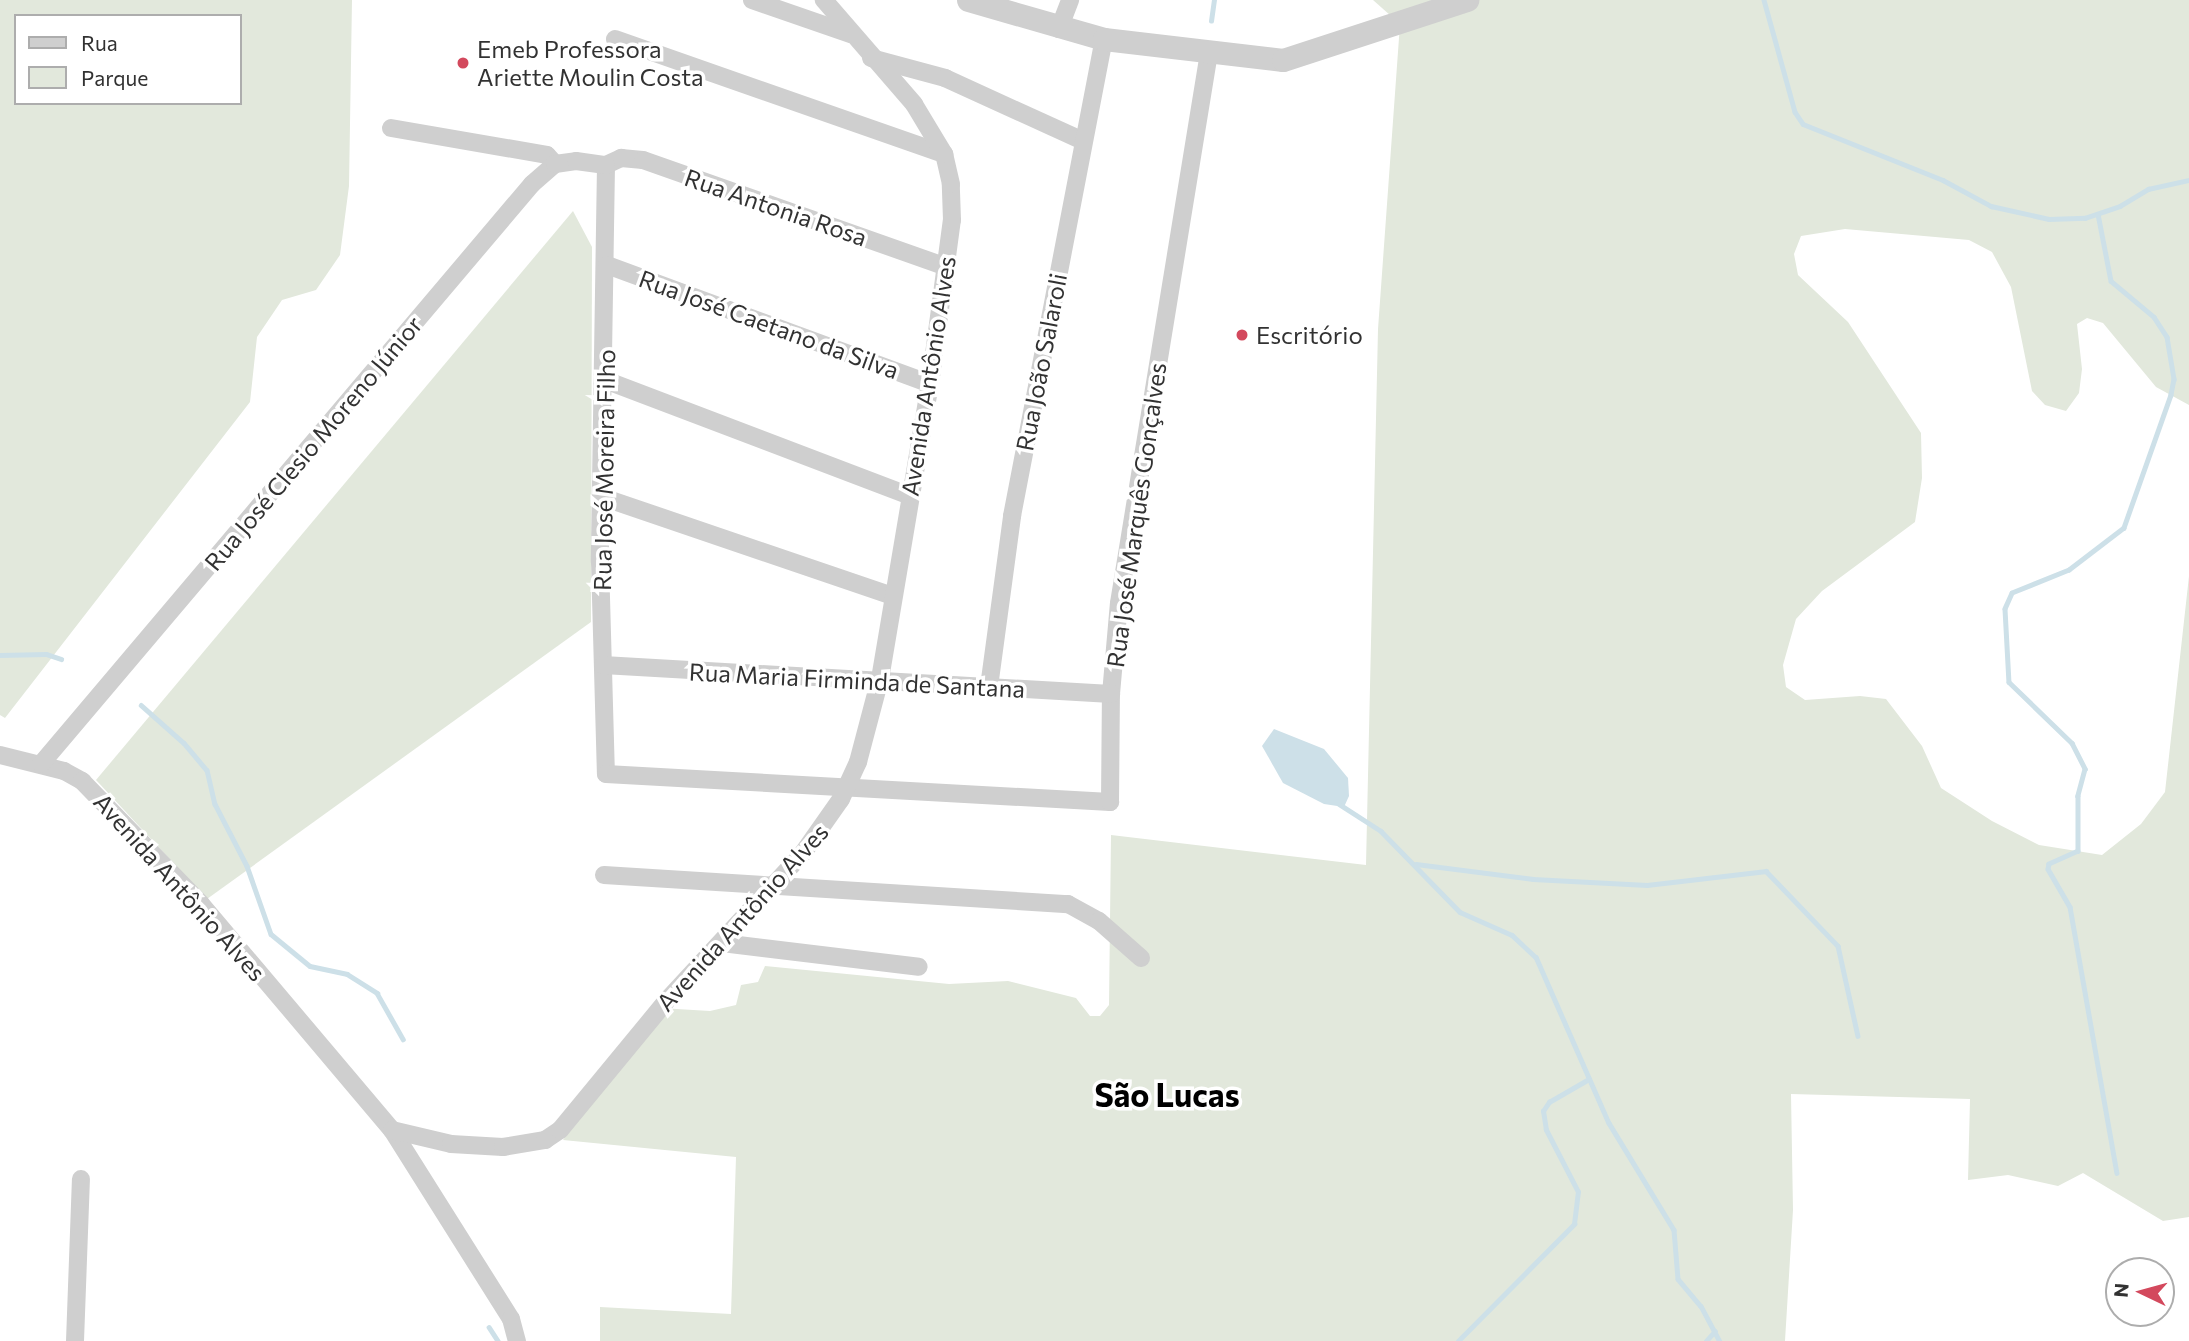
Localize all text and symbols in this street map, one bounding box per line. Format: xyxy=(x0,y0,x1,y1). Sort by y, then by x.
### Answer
legend xyxy=(14,14,242,105)
text: Rua xyxy=(81,30,118,55)
place label: Emeb Professora Ariette Moulin Costa xyxy=(477,35,704,91)
marker: Emeb Professora Ariette Moulin Costa xyxy=(455,55,471,71)
text: Parque xyxy=(81,65,148,90)
street label: Rua Antonia Rosa xyxy=(681,162,871,252)
street label: Avenida Antônio Alves xyxy=(895,254,961,498)
street label: Rua José Caetano da Silva xyxy=(635,264,903,384)
street label: Rua João Salaroli xyxy=(1010,271,1072,453)
street label: Rua José Clesio Moreno Júnior xyxy=(198,310,428,576)
place label: Escritório xyxy=(1256,321,1363,349)
marker: Escritório xyxy=(1234,327,1250,343)
street label: Rua José Moreira Filho xyxy=(587,349,621,591)
street label: Rua José Marquês Gonçalves xyxy=(1100,361,1172,669)
street label: Rua Maria Firminda de Santana xyxy=(688,657,1026,703)
street label: Avenida Antônio Alves xyxy=(88,787,272,987)
street label: Avenida Antônio Alves xyxy=(650,817,834,1017)
district label: São Lucas xyxy=(1094,1075,1240,1113)
north arrow xyxy=(2105,1257,2175,1327)
text: N xyxy=(2108,1282,2133,1298)

